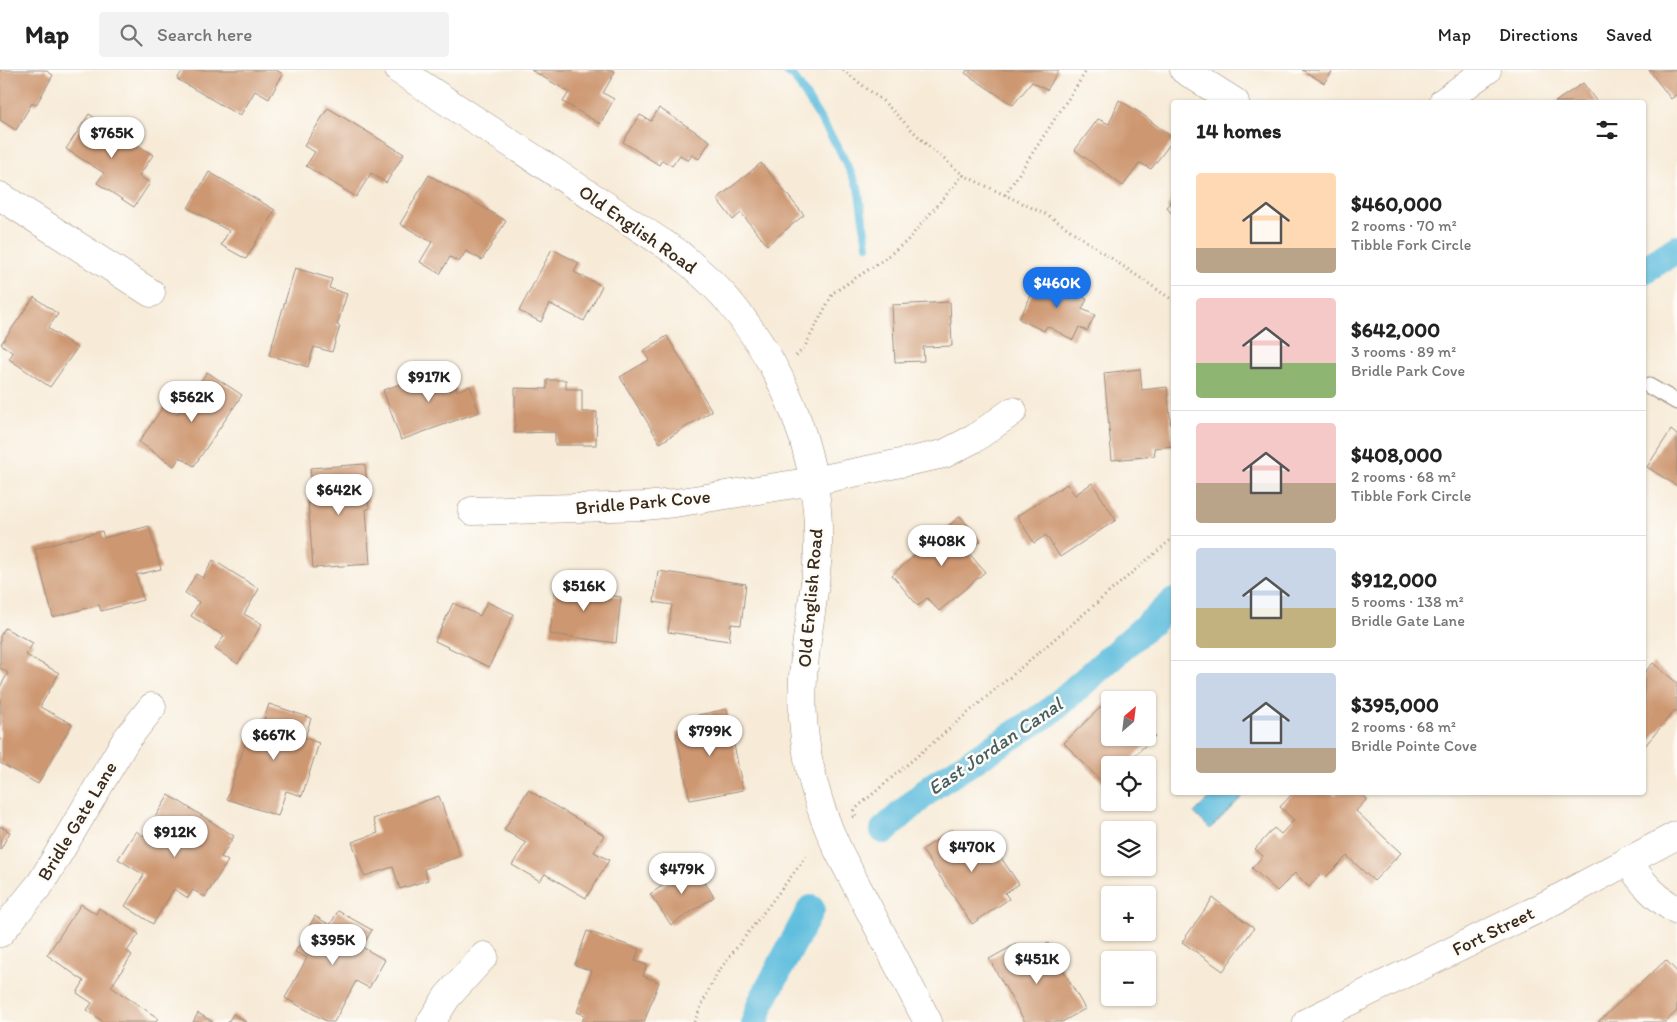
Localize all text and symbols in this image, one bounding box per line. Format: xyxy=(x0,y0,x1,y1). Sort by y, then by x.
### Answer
search box xyxy=(99,12,449,57)
text: Map xyxy=(25,20,69,49)
icon: search xyxy=(117,21,145,49)
text: Search here xyxy=(157,23,252,46)
text: Map xyxy=(1438,24,1471,46)
text: Directions xyxy=(1499,24,1578,46)
text: Saved xyxy=(1606,24,1652,46)
pin: $765K xyxy=(77,116,147,159)
icon: filters xyxy=(1593,116,1621,144)
text: 14 homes xyxy=(1196,118,1281,143)
text: $765K xyxy=(90,123,134,142)
street label: Old English Road xyxy=(574,180,702,278)
text: $460,000 xyxy=(1351,191,1442,216)
icon: home xyxy=(1236,193,1296,253)
text: 2 rooms · 70 m² xyxy=(1351,216,1457,235)
text: Tibble Fork Circle xyxy=(1351,235,1471,254)
pin: $460K xyxy=(1022,266,1092,309)
text: $460K xyxy=(1034,273,1080,292)
text: $642,000 xyxy=(1351,317,1440,342)
icon: home xyxy=(1236,318,1296,378)
text: 3 rooms · 89 m² xyxy=(1351,342,1456,361)
pin: $917K xyxy=(394,360,464,403)
text: Bridle Park Cove xyxy=(1351,361,1465,380)
text: $917K xyxy=(408,367,450,386)
pin: $562K xyxy=(157,380,227,423)
text: $562K xyxy=(170,387,214,406)
text: $408,000 xyxy=(1351,442,1443,467)
icon: home xyxy=(1236,443,1296,503)
text: 2 rooms · 68 m² xyxy=(1351,467,1456,486)
pin: $642K xyxy=(304,474,374,516)
text: $642K xyxy=(317,480,361,499)
street label: Bridle Park Cove xyxy=(574,485,712,519)
text: Tibble Fork Circle xyxy=(1351,486,1471,505)
pin: $408K xyxy=(907,524,977,567)
street label: Old English Road xyxy=(792,528,828,668)
text: $408K xyxy=(919,531,965,550)
text: $912,000 xyxy=(1351,567,1437,592)
icon: home xyxy=(1236,568,1296,628)
pin: $516K xyxy=(549,570,619,612)
text: $516K xyxy=(563,576,605,595)
text: 5 rooms · 138 m² xyxy=(1351,592,1464,611)
text: Bridle Gate Lane xyxy=(1351,611,1465,630)
water label: East Jordan Canal xyxy=(923,691,1068,800)
north arrow xyxy=(1101,691,1156,746)
map controls xyxy=(1101,691,1156,1006)
text: $395,000 xyxy=(1351,692,1439,717)
icon: home xyxy=(1236,693,1296,753)
pin: $799K xyxy=(675,714,745,757)
text: 2 rooms · 68 m² xyxy=(1351,717,1456,736)
pin: $667K xyxy=(239,718,309,761)
text: $799K xyxy=(688,721,732,740)
text: $667K xyxy=(252,725,296,744)
text: Bridle Pointe Cove xyxy=(1351,736,1477,755)
button: locate xyxy=(1101,756,1156,811)
street label: Bridle Gate Lane xyxy=(32,757,122,885)
pin: $912K xyxy=(140,816,210,858)
button: layers xyxy=(1101,821,1156,876)
text: $912K xyxy=(154,822,196,841)
pin: $470K xyxy=(937,830,1007,873)
text: $470K xyxy=(949,837,995,856)
pin: $479K xyxy=(647,852,717,895)
text: $479K xyxy=(660,859,704,878)
button: + xyxy=(1101,886,1156,941)
street label: Fort Street xyxy=(1448,901,1538,961)
pin: $395K xyxy=(298,924,368,966)
text: $395K xyxy=(311,930,355,949)
pin: $451K xyxy=(1002,942,1072,985)
text: $451K xyxy=(1015,949,1059,968)
button: − xyxy=(1101,951,1156,1006)

